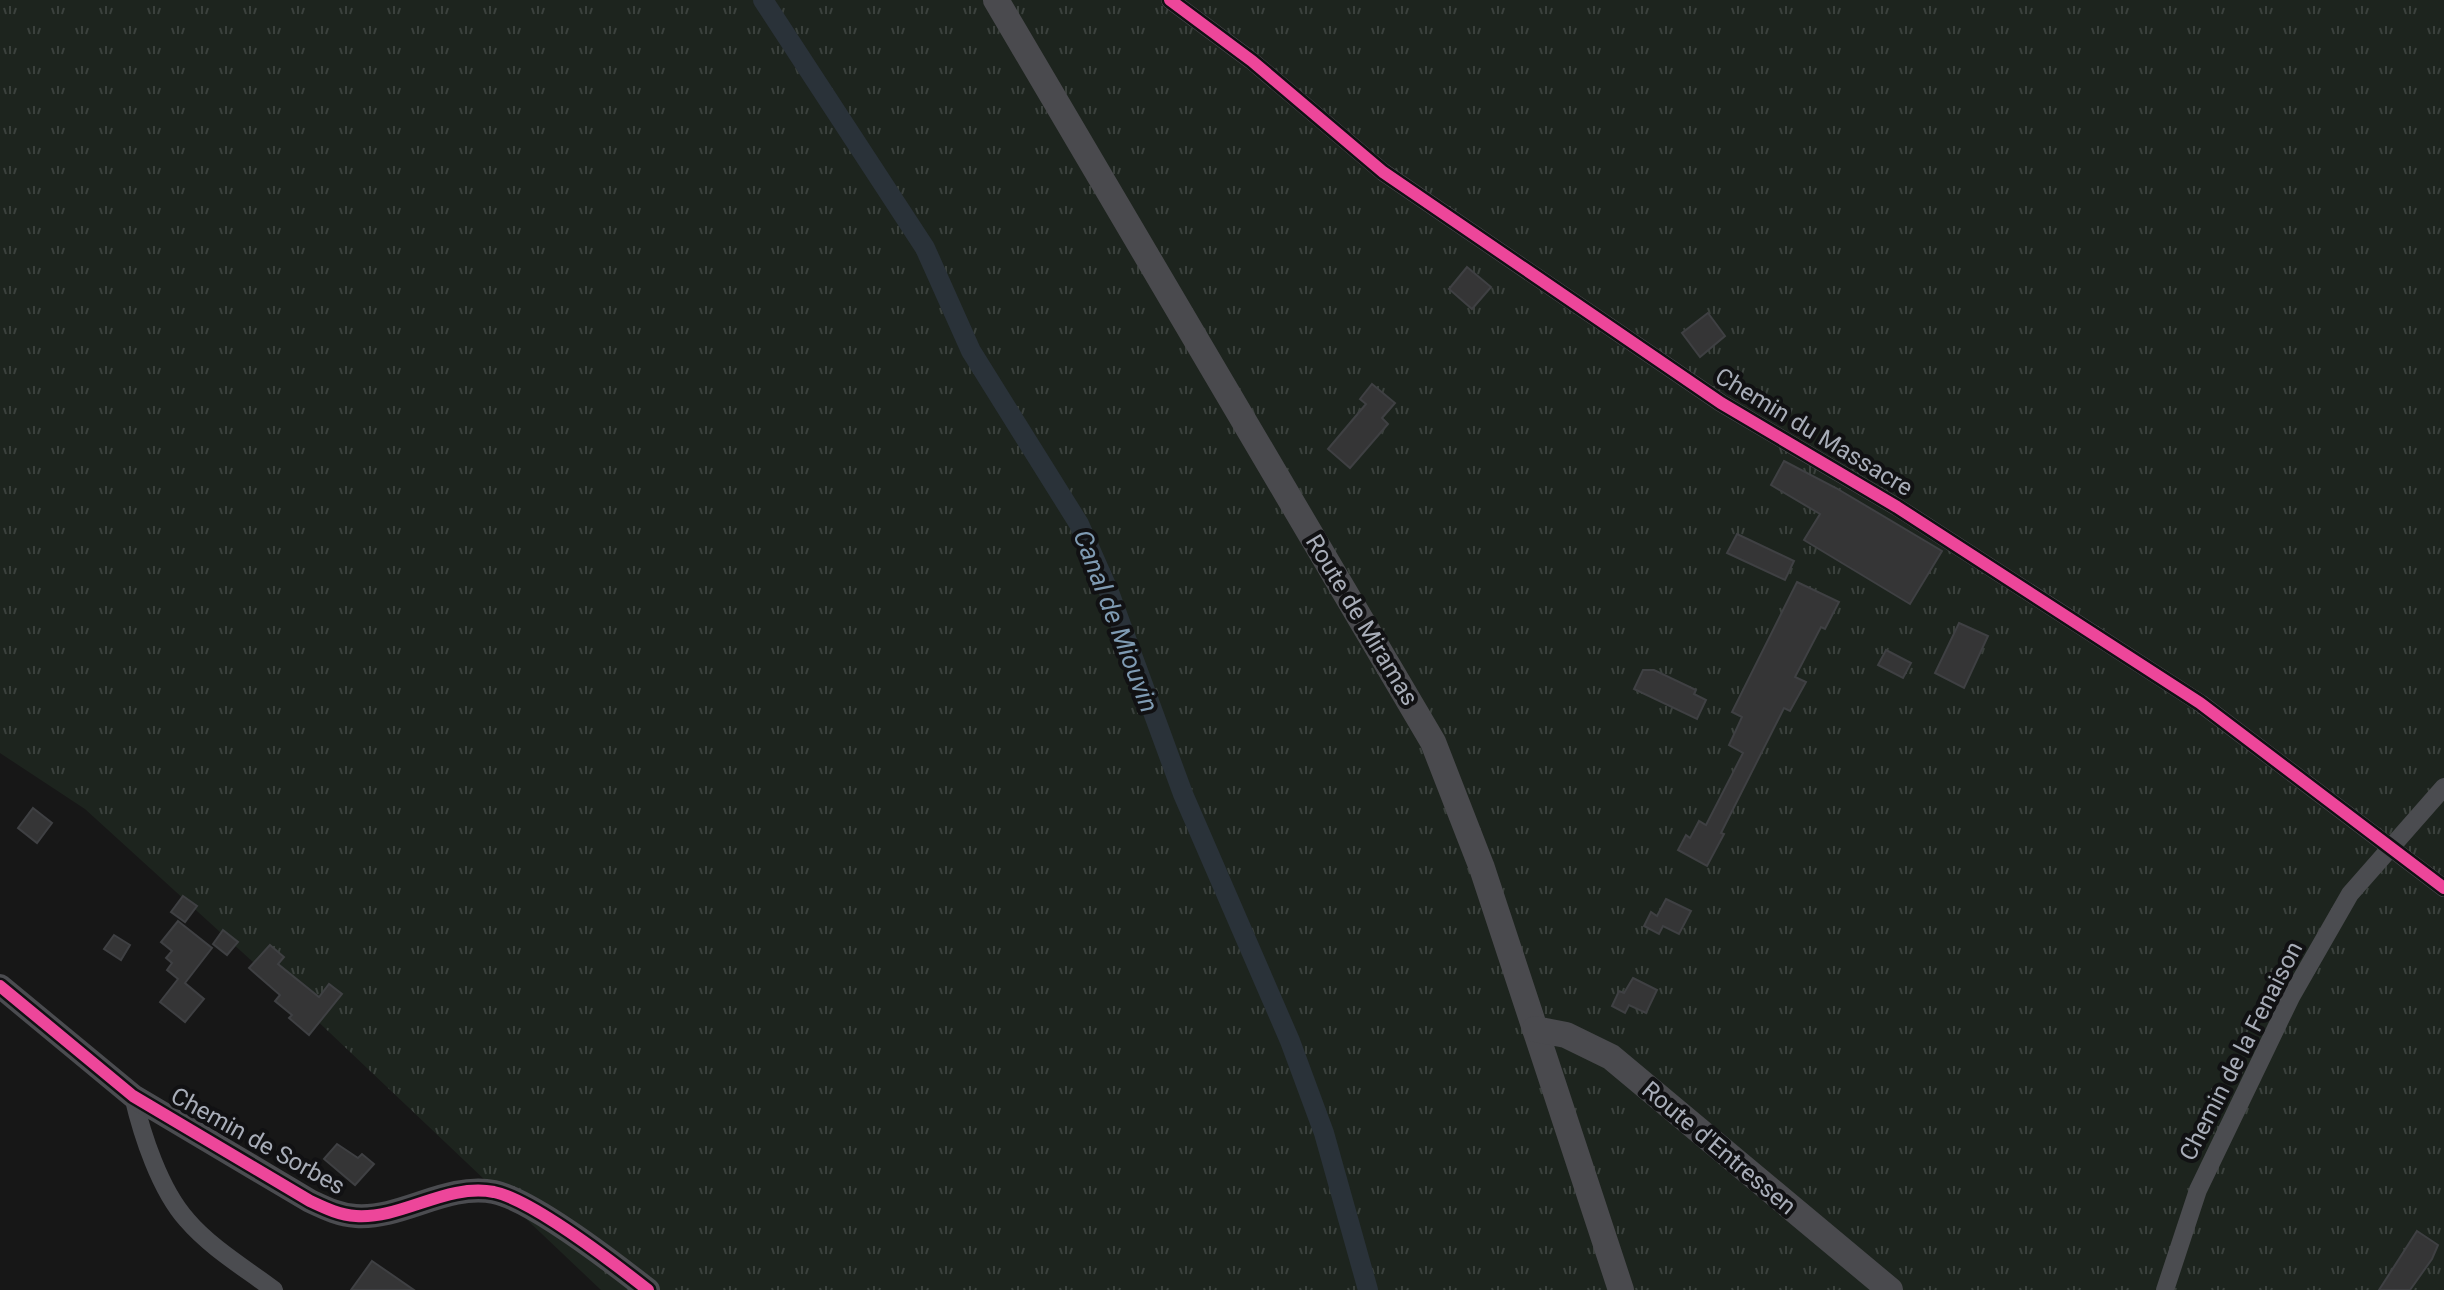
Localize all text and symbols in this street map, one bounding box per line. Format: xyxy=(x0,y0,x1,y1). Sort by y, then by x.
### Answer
street label: Chemin du Massacre xyxy=(1710,362,1918,502)
water label: Canal de Miouvin xyxy=(1067,526,1165,716)
street label: Route de Miramas xyxy=(1300,529,1424,711)
street label: Chemin de la Fenaison xyxy=(2174,937,2308,1165)
street label: Route d'Entressen xyxy=(1636,1076,1802,1220)
street label: Chemin de Sorbes xyxy=(166,1082,350,1200)

